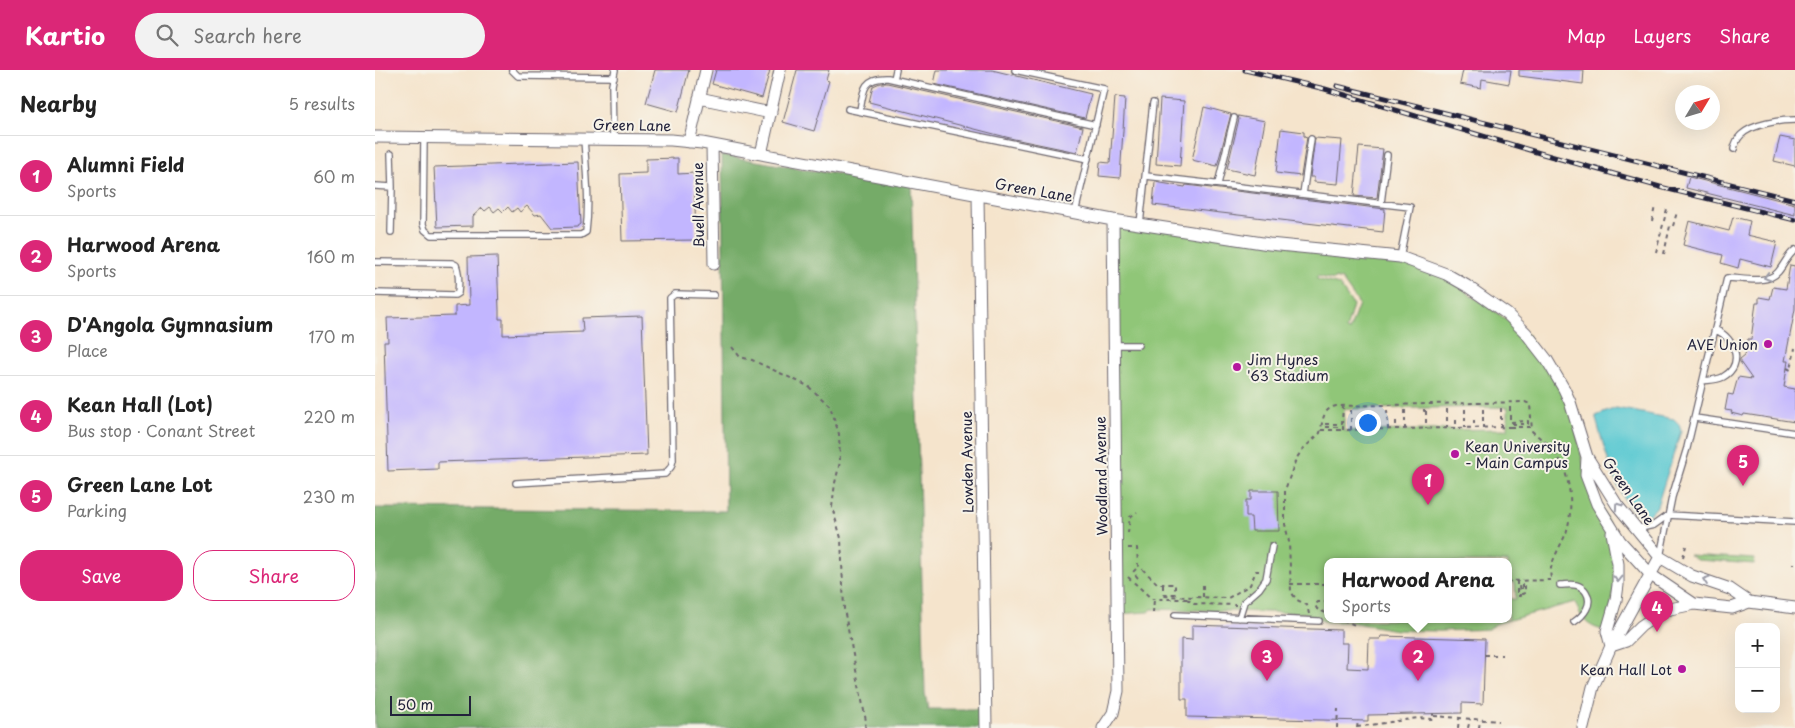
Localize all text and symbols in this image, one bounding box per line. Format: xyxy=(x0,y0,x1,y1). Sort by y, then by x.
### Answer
search box xyxy=(135,13,485,58)
text: Kartio xyxy=(25,17,105,53)
icon: search xyxy=(153,21,181,49)
text: Search here xyxy=(193,21,302,49)
text: Map xyxy=(1567,22,1606,49)
text: Layers xyxy=(1634,22,1691,49)
text: Share xyxy=(1719,22,1770,49)
north arrow xyxy=(1675,85,1720,130)
text: Nearby xyxy=(20,87,97,119)
text: 5 results xyxy=(288,91,355,115)
street label: Green Lane xyxy=(593,114,672,136)
text: Alumni Field xyxy=(67,150,184,178)
street label: Buell Avenue xyxy=(687,162,709,248)
text: 1 xyxy=(32,164,40,188)
text: 60 m xyxy=(313,164,355,188)
street label: Green Lane xyxy=(993,173,1075,207)
text: Sports xyxy=(67,178,116,202)
text: Harwood Arena xyxy=(67,230,220,258)
text: 2 xyxy=(30,244,42,268)
text: 160 m xyxy=(307,244,355,268)
text: Sports xyxy=(67,258,116,282)
one-way arrow xyxy=(1763,271,1771,282)
text: D'Angola Gymnasium xyxy=(67,310,273,338)
text: 3 xyxy=(31,324,41,348)
text: 170 m xyxy=(309,324,355,348)
place label: AVE Union xyxy=(1687,334,1758,355)
text: Place xyxy=(67,338,108,362)
marker: AVE Union xyxy=(1762,338,1774,350)
place label: Jim Hynes '63 Stadium xyxy=(1247,349,1329,386)
marker: Jim Hynes '63 Stadium xyxy=(1231,361,1243,373)
text: Kean Hall (Lot) xyxy=(67,390,213,418)
text: 4 xyxy=(31,404,41,428)
text: 220 m xyxy=(304,404,355,428)
street label: Lowden Avenue xyxy=(956,410,978,513)
your location xyxy=(1355,410,1381,436)
street label: Woodland Avenue xyxy=(1089,416,1113,536)
text: Bus stop · Conant Street xyxy=(67,418,255,442)
place label: Kean University - Main Campus xyxy=(1465,436,1570,473)
pin: 5 xyxy=(1727,445,1759,486)
marker: Kean University - Main Campus xyxy=(1449,448,1461,460)
street label: Green Lane xyxy=(1598,453,1660,529)
pin: 1 xyxy=(1412,464,1444,505)
text: Green Lane Lot xyxy=(67,470,213,498)
text: 5 xyxy=(31,484,41,508)
text: 230 m xyxy=(303,484,355,508)
text: Parking xyxy=(67,498,127,522)
one-way arrow xyxy=(1615,502,1624,511)
button: Save xyxy=(20,550,183,601)
button: Share xyxy=(193,550,355,601)
popup xyxy=(1324,558,1512,623)
text: Harwood Arena xyxy=(1341,565,1495,593)
one-way arrow xyxy=(1613,575,1623,583)
one-way arrow xyxy=(1702,576,1710,586)
pin: 4 xyxy=(1641,591,1673,632)
text: Sports xyxy=(1341,593,1391,617)
map controls xyxy=(1735,623,1780,713)
button: + xyxy=(1735,623,1780,668)
pin: 3 xyxy=(1251,640,1283,681)
pin: 2 xyxy=(1402,640,1434,681)
place label: Kean Hall Lot xyxy=(1580,659,1672,680)
marker: Kean Hall Lot xyxy=(1676,663,1688,675)
button: − xyxy=(1735,668,1780,713)
scale bar xyxy=(390,693,471,716)
text: 50 m xyxy=(397,694,433,715)

